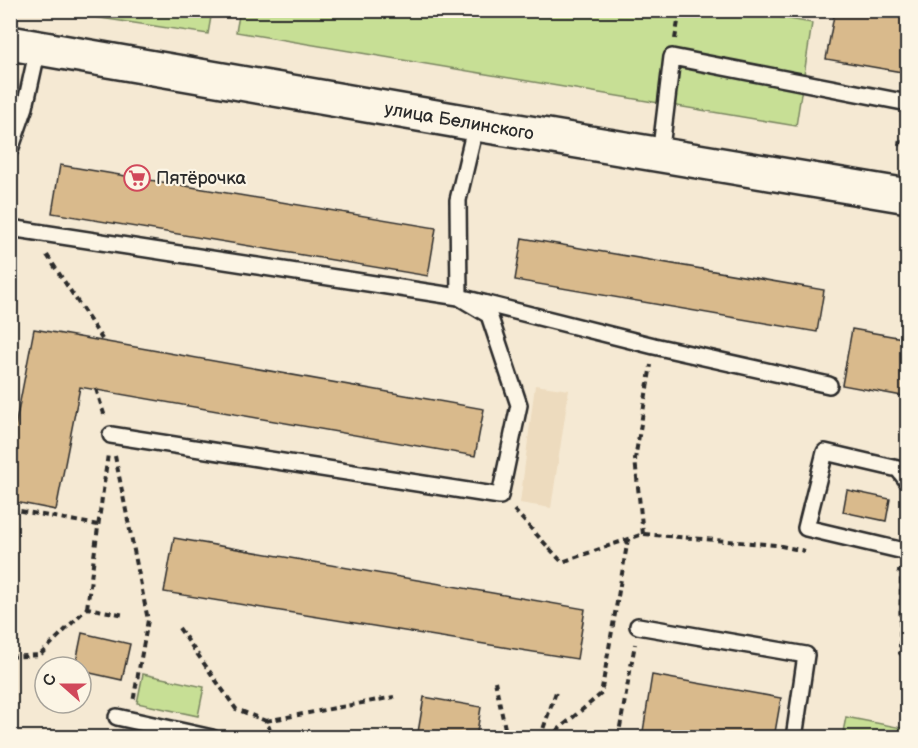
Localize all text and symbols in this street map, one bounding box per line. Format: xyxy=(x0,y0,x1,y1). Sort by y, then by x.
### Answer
street label: улица Белинского xyxy=(383,98,536,144)
supermarket icon: Пятёрочка xyxy=(122,163,152,193)
place label: Пятёрочка xyxy=(156,168,247,189)
north arrow xyxy=(33,655,93,715)
text: С xyxy=(40,672,61,689)

